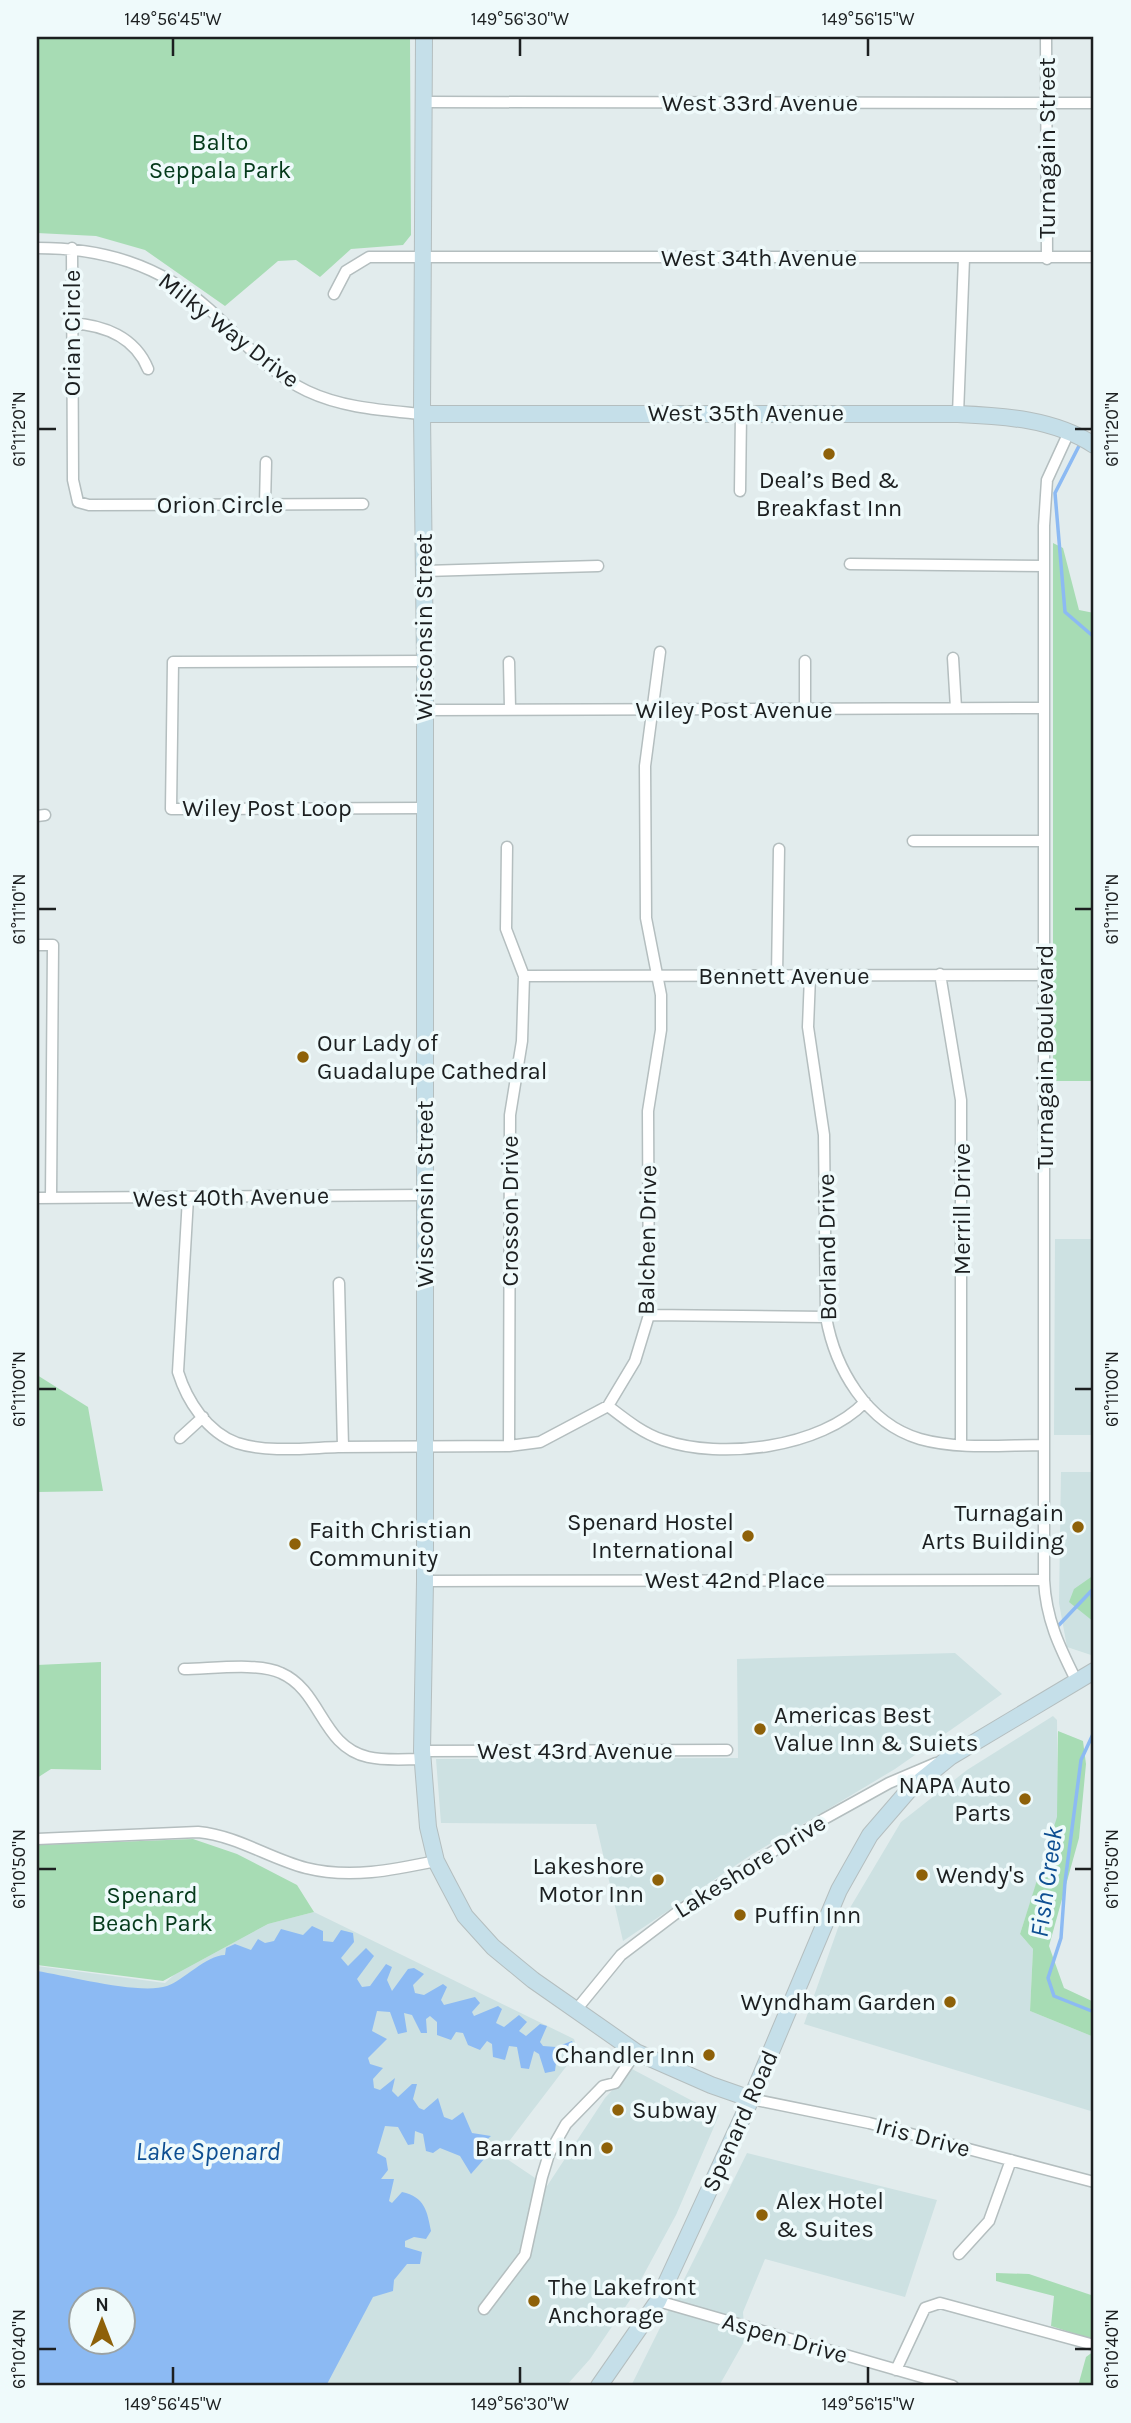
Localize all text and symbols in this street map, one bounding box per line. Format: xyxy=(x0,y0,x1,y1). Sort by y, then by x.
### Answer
text: 149°56'45"W xyxy=(124,8,222,30)
text: 149°56'30"W xyxy=(471,8,569,30)
text: 149°56'15"W xyxy=(821,8,915,30)
street label: Turnagain Street xyxy=(1033,57,1061,239)
street label: West 33rd Avenue xyxy=(662,89,858,117)
park label: Balto Seppala Park xyxy=(149,128,291,184)
street label: West 34th Avenue xyxy=(661,244,857,272)
street label: Milky Way Drive xyxy=(153,266,305,394)
street label: Orian Circle xyxy=(58,270,86,396)
text: 61°11'20"N xyxy=(8,391,30,467)
text: 61°11'20"N xyxy=(1101,391,1123,467)
street label: West 35th Avenue xyxy=(648,399,844,427)
marker: Deal’s Bed & Breakfast Inn xyxy=(821,446,837,462)
place label: Deal’s Bed & Breakfast Inn xyxy=(756,466,902,522)
street label: Orion Circle xyxy=(157,491,283,519)
street label: Wisconsin Street xyxy=(410,533,438,721)
street label: Wiley Post Avenue xyxy=(635,696,833,724)
street label: Wiley Post Loop xyxy=(182,794,352,822)
text: 61°11'10"N xyxy=(8,873,30,945)
text: 61°11'10"N xyxy=(1101,873,1123,945)
street label: Turnagain Boulevard xyxy=(1031,944,1059,1170)
street label: Bennett Avenue xyxy=(698,962,870,990)
place label: Our Lady of Guadalupe Cathedral xyxy=(317,1029,548,1085)
marker: Our Lady of Guadalupe Cathedral xyxy=(295,1049,311,1065)
street label: Wisconsin Street xyxy=(411,1100,439,1288)
street label: Crosson Drive xyxy=(496,1135,524,1287)
street label: Merrill Drive xyxy=(948,1143,976,1275)
street label: Balchen Drive xyxy=(632,1165,662,1315)
street label: Borland Drive xyxy=(812,1173,842,1321)
street label: West 40th Avenue xyxy=(133,1181,329,1213)
text: 61°11'00"N xyxy=(8,1351,30,1427)
text: 61°11'00"N xyxy=(1101,1351,1123,1427)
place label: Turnagain Arts Building xyxy=(921,1499,1064,1555)
place label: Spenard Hostel International xyxy=(567,1508,734,1564)
place label: Faith Christian Community xyxy=(309,1516,472,1572)
marker: Turnagain Arts Building xyxy=(1070,1519,1086,1535)
marker: Spenard Hostel International xyxy=(740,1528,756,1544)
marker: Faith Christian Community xyxy=(287,1536,303,1552)
street label: West 42nd Place xyxy=(645,1566,825,1594)
place label: Americas Best Value Inn & Suiets xyxy=(774,1701,978,1757)
marker: Americas Best Value Inn & Suiets xyxy=(752,1721,768,1737)
street label: West 43rd Avenue xyxy=(477,1737,673,1765)
place label: NAPA Auto Parts xyxy=(898,1771,1011,1827)
marker: NAPA Auto Parts xyxy=(1017,1791,1033,1807)
street label: Lakeshore Drive xyxy=(669,1808,831,1924)
water label: Fish Creek xyxy=(1023,1824,1070,1940)
text: 61°10'50"N xyxy=(8,1829,30,1909)
text: 61°10'50"N xyxy=(1101,1829,1123,1909)
place label: Lakeshore Motor Inn xyxy=(533,1852,644,1908)
place label: Wendy's xyxy=(936,1861,1025,1889)
marker: Wendy's xyxy=(914,1867,930,1883)
marker: Lakeshore Motor Inn xyxy=(650,1872,666,1888)
park label: Spenard Beach Park xyxy=(91,1881,213,1937)
place label: Puffin Inn xyxy=(754,1901,861,1929)
marker: Puffin Inn xyxy=(732,1907,748,1923)
place label: Wyndham Garden xyxy=(740,1988,936,2016)
marker: Wyndham Garden xyxy=(942,1994,958,2010)
place label: Chandler Inn xyxy=(555,2041,695,2069)
street label: Spenard Road xyxy=(696,2046,784,2196)
marker: Chandler Inn xyxy=(701,2047,717,2063)
place label: Subway xyxy=(632,2096,717,2124)
marker: Subway xyxy=(610,2102,626,2118)
street label: Iris Drive xyxy=(873,2111,973,2163)
place label: Barratt Inn xyxy=(475,2134,593,2162)
water label: Lake Spenard xyxy=(135,2136,281,2167)
marker: Barratt Inn xyxy=(599,2140,615,2156)
place label: Alex Hotel & Suites xyxy=(776,2187,884,2243)
marker: Alex Hotel & Suites xyxy=(754,2207,770,2223)
place label: The Lakefront Anchorage xyxy=(548,2273,696,2329)
north arrow xyxy=(66,2286,136,2356)
marker: The Lakefront Anchorage xyxy=(526,2293,542,2309)
text: N xyxy=(95,2294,109,2316)
street label: Aspen Drive xyxy=(719,2307,851,2369)
text: 61°10'40"N xyxy=(8,2309,30,2389)
text: 61°10'40"N xyxy=(1101,2309,1123,2389)
text: 149°56'45"W xyxy=(124,2393,222,2415)
text: 149°56'30"W xyxy=(471,2393,569,2415)
text: 149°56'15"W xyxy=(821,2393,915,2415)

